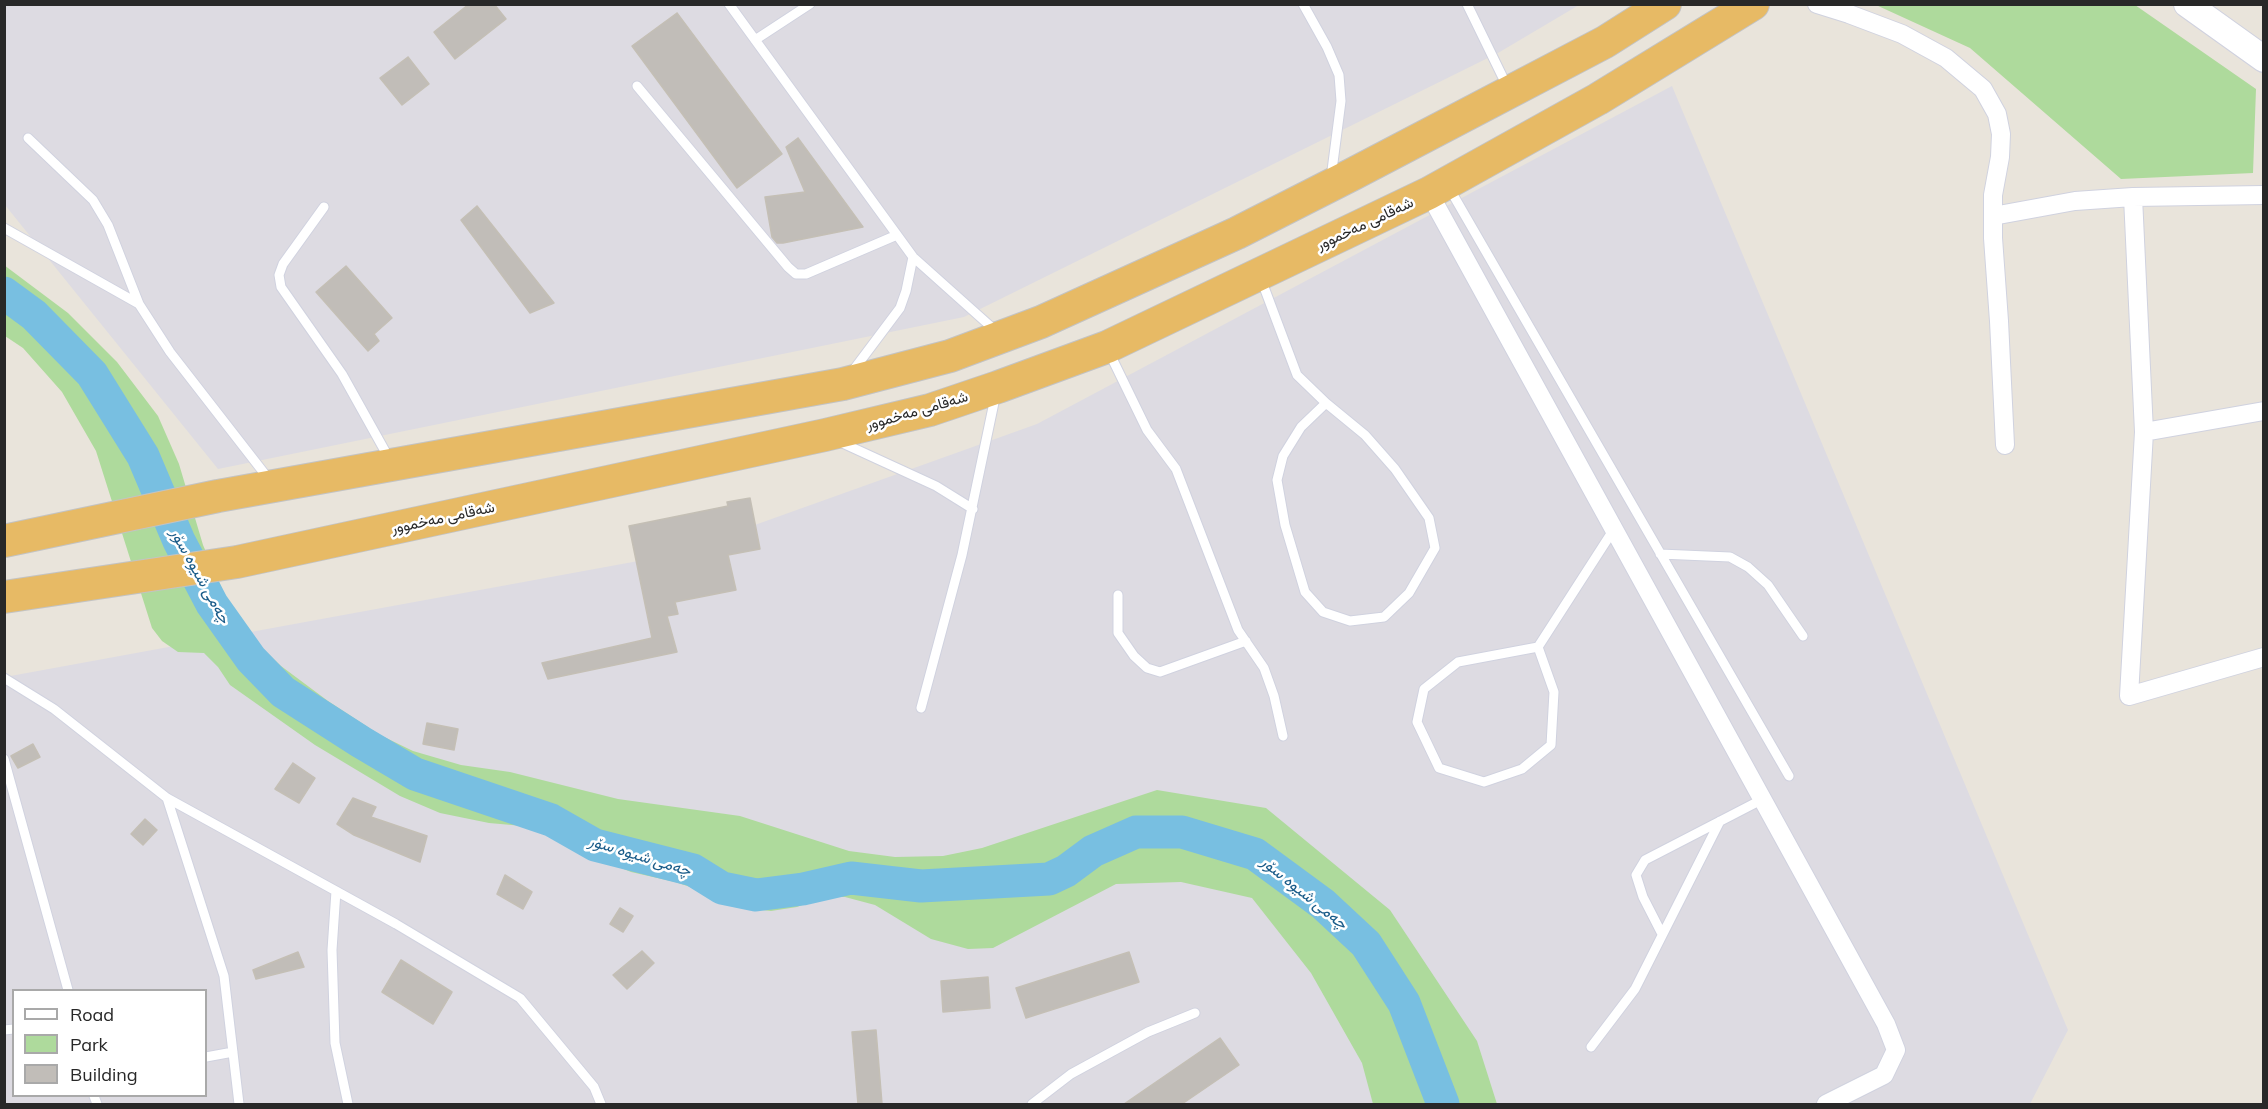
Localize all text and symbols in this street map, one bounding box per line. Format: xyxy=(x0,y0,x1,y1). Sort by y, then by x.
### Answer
street label: شەقامی مەخموور xyxy=(1314,194,1416,254)
street label: شەقامی مەخموور xyxy=(864,388,970,434)
street label: شەقامی مەخموور xyxy=(390,498,496,538)
water label: چەمی شیوە سۆر xyxy=(166,525,234,627)
water label: چەمی شیوە سۆر xyxy=(587,831,693,881)
water label: چەمی شیوە سۆر xyxy=(1257,852,1351,934)
legend xyxy=(12,989,207,1097)
text: Road xyxy=(70,1003,114,1026)
text: Park xyxy=(70,1033,108,1056)
text: Building xyxy=(70,1063,138,1086)

